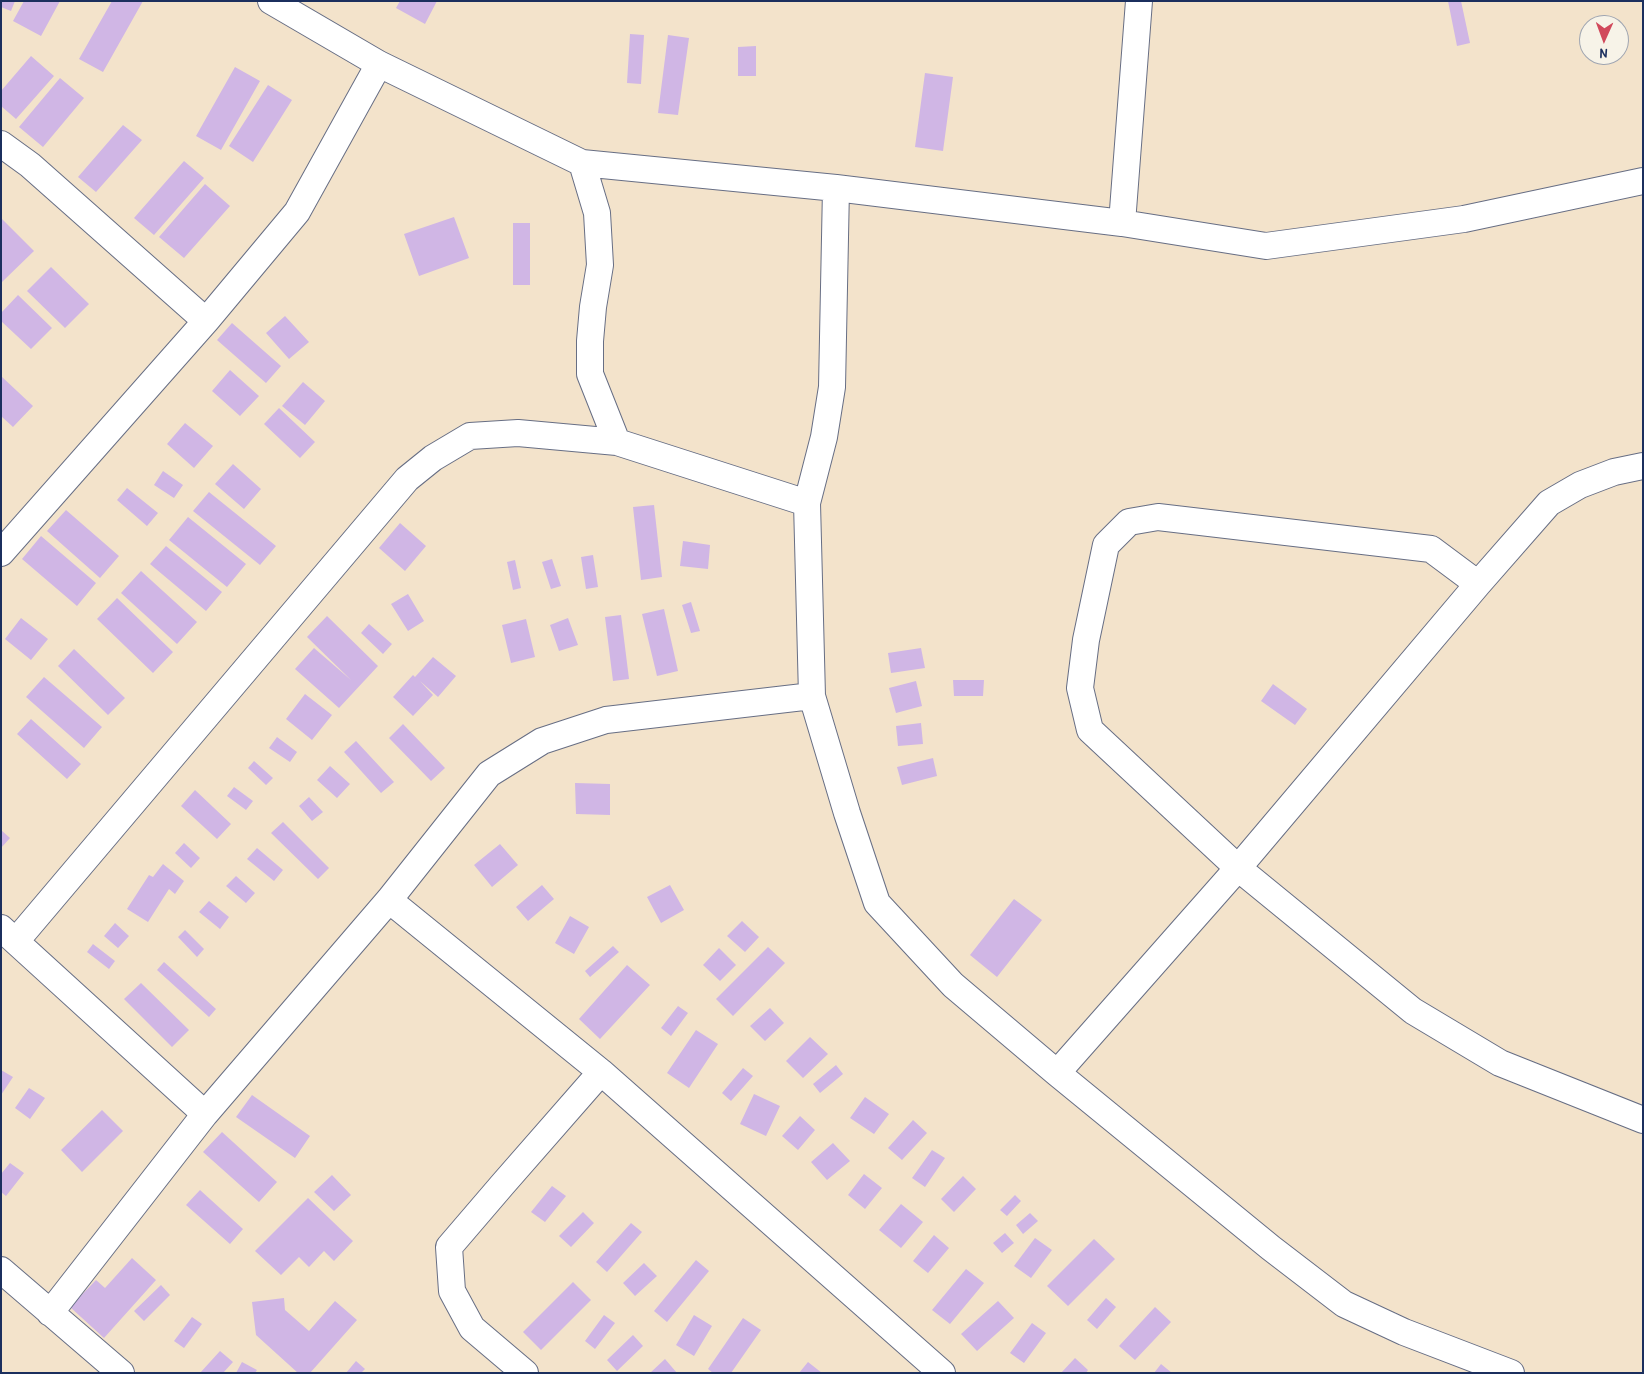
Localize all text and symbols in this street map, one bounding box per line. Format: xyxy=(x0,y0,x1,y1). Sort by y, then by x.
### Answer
north arrow xyxy=(1579,15,1629,65)
text: N xyxy=(1599,45,1608,64)

